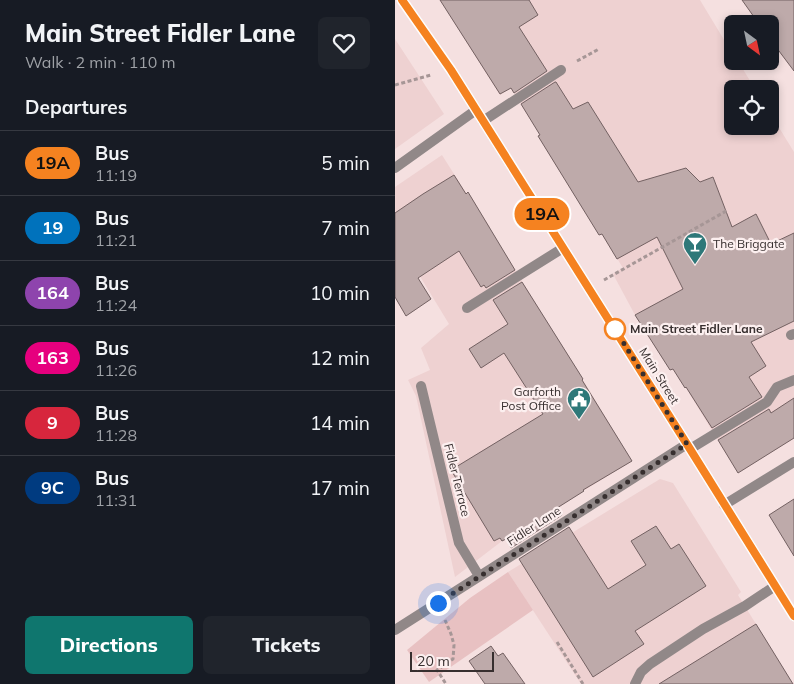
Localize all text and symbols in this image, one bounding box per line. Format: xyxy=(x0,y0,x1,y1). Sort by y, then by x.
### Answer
north arrow xyxy=(724,15,779,70)
map controls xyxy=(724,15,779,135)
button: heart xyxy=(318,17,370,69)
text: Main Street Fidler Lane xyxy=(25,18,295,48)
text: Walk · 2 min · 110 m xyxy=(25,52,176,72)
button: locate xyxy=(724,80,779,135)
text: Departures xyxy=(25,95,127,119)
text: Bus xyxy=(95,141,129,165)
text: 19A xyxy=(35,151,70,174)
text: 5 min xyxy=(321,151,370,175)
text: 11:19 xyxy=(95,165,137,185)
line badge: 19A xyxy=(513,198,571,230)
text: 19A xyxy=(524,202,560,225)
text: Bus xyxy=(95,206,129,230)
text: 19 xyxy=(42,216,63,239)
text: 7 min xyxy=(321,216,370,240)
text: 11:21 xyxy=(95,230,137,250)
bar icon: The Briggate xyxy=(682,231,708,265)
place label: The Briggate xyxy=(713,236,785,251)
text: Bus xyxy=(95,271,129,295)
text: 164 xyxy=(36,281,69,304)
text: 10 min xyxy=(310,281,370,305)
text: 11:24 xyxy=(95,295,137,315)
marker: Main Street Fidler Lane xyxy=(604,318,626,340)
place label: Main Street Fidler Lane xyxy=(630,321,763,336)
text: Bus xyxy=(95,336,129,360)
street label: Main Street xyxy=(636,345,683,407)
text: 163 xyxy=(36,346,69,369)
text: 12 min xyxy=(310,346,370,370)
text: 11:26 xyxy=(95,360,137,380)
place label: Garforth Post Office xyxy=(501,384,561,413)
public building icon: Garforth Post Office xyxy=(566,386,592,420)
text: Bus xyxy=(95,401,129,425)
text: 9 xyxy=(47,411,58,434)
text: 14 min xyxy=(310,411,370,435)
text: 11:28 xyxy=(95,425,137,445)
street label: Fidler Terrace xyxy=(441,442,474,518)
text: Bus xyxy=(95,466,129,490)
text: 9C xyxy=(41,476,64,499)
text: 17 min xyxy=(310,476,370,500)
text: 11:31 xyxy=(95,490,137,510)
street label: Fidler Lane xyxy=(504,503,563,548)
your location xyxy=(426,591,451,616)
button: Directions xyxy=(25,616,193,674)
button: Tickets xyxy=(203,616,370,674)
scale bar xyxy=(410,649,494,672)
text: 20 m xyxy=(417,652,450,670)

